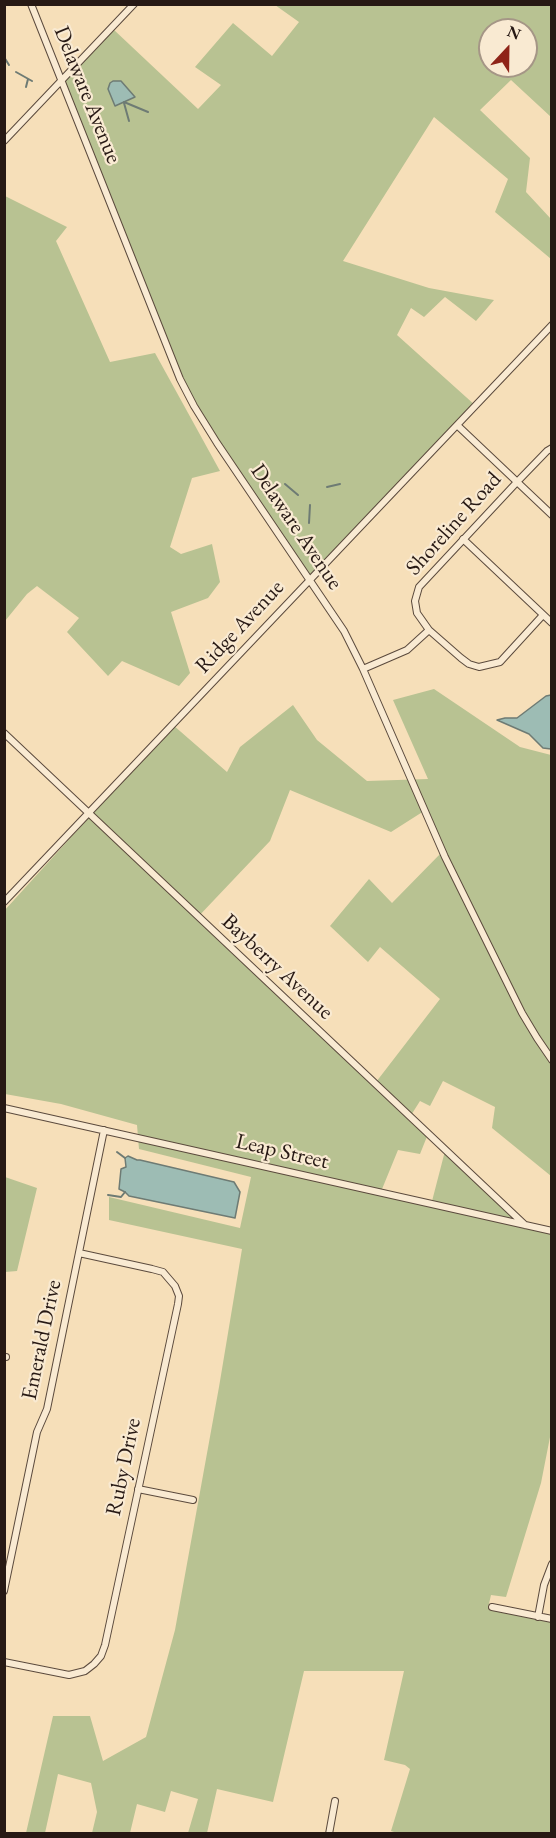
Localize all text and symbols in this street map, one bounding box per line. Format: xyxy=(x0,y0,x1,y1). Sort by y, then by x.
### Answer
north arrow xyxy=(478,18,538,78)
text: N xyxy=(504,21,524,45)
street label: Delaware Avenue xyxy=(47,22,127,168)
street label: Delaware Avenue xyxy=(244,459,348,595)
street label: Shoreline Road xyxy=(401,467,507,581)
street label: Ridge Avenue xyxy=(190,575,290,679)
street label: Bayberry Avenue xyxy=(216,909,338,1025)
street label: Leap Street xyxy=(233,1129,331,1175)
street label: Emerald Drive xyxy=(16,1278,68,1402)
street label: Ruby Drive xyxy=(101,1416,147,1518)

